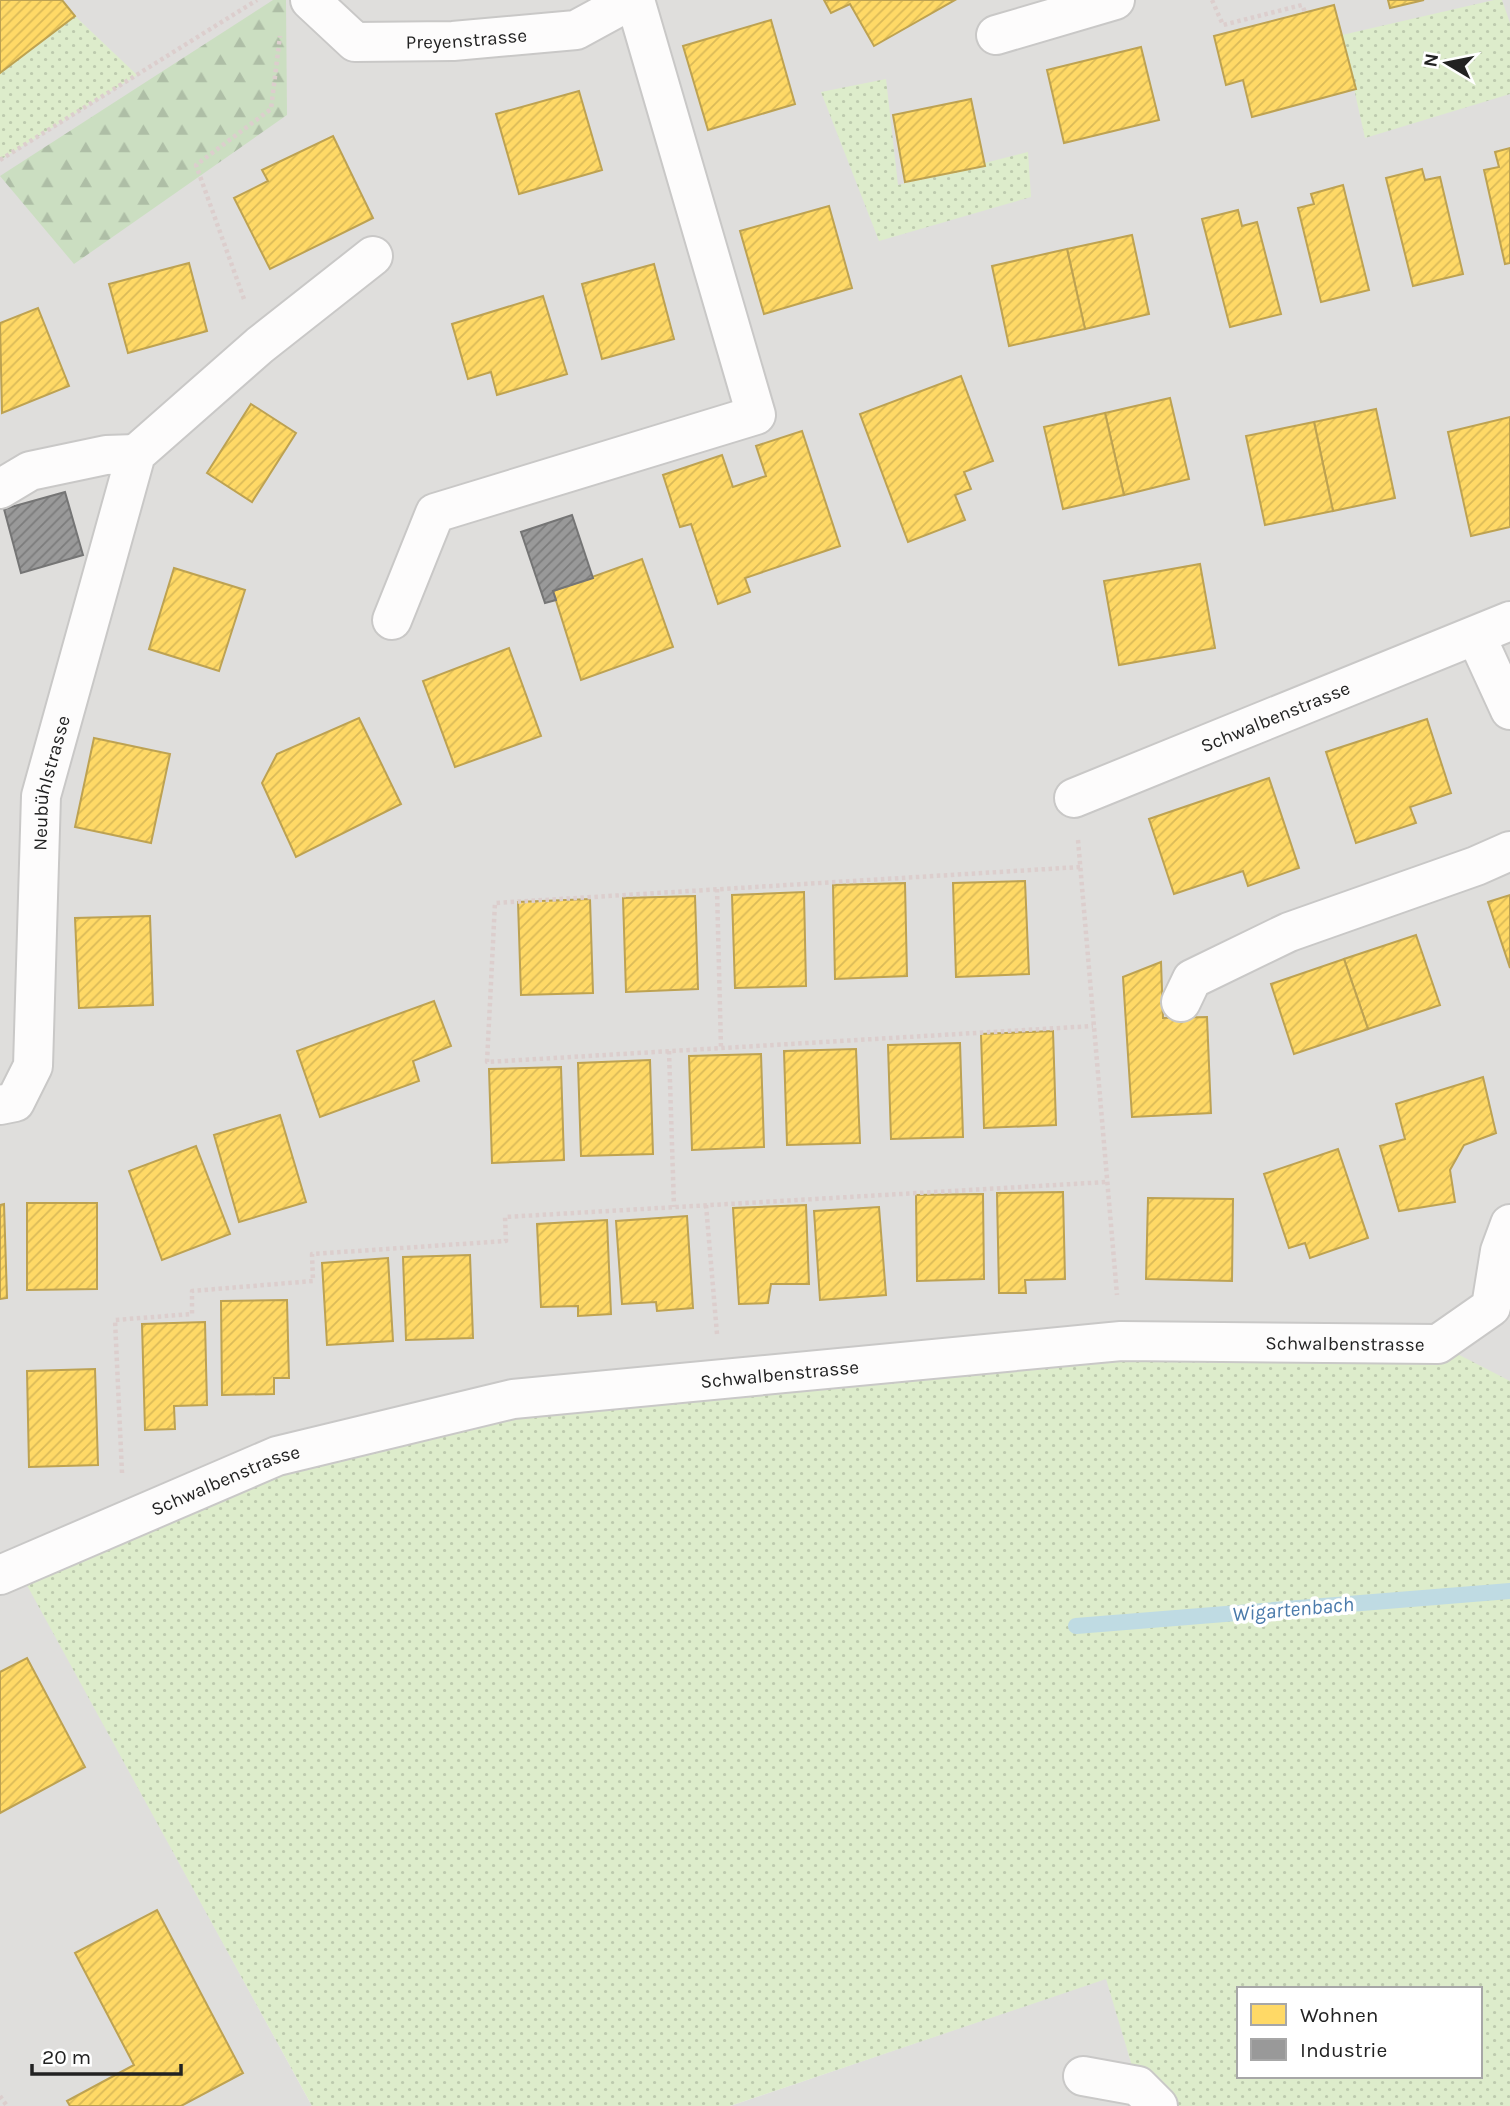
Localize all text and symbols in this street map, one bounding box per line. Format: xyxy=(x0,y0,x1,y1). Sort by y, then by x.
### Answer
street label: Preyenstrasse xyxy=(406,24,528,53)
north arrow xyxy=(1412,28,1482,98)
text: N xyxy=(1419,52,1443,69)
street label: Schwalbenstrasse xyxy=(1198,677,1353,757)
street label: Neubühlstrasse xyxy=(29,713,75,851)
street label: Schwalbenstrasse xyxy=(1265,1332,1425,1356)
street label: Schwalbenstrasse xyxy=(699,1356,860,1393)
street label: Schwalbenstrasse xyxy=(148,1441,302,1521)
water label: Wigartenbach xyxy=(1231,1592,1355,1626)
legend xyxy=(1237,1987,1482,2078)
text: Wohnen xyxy=(1300,2003,1378,2027)
scale bar xyxy=(32,2032,180,2076)
text: Industrie xyxy=(1300,2038,1387,2062)
text: 20 m xyxy=(42,2045,91,2069)

